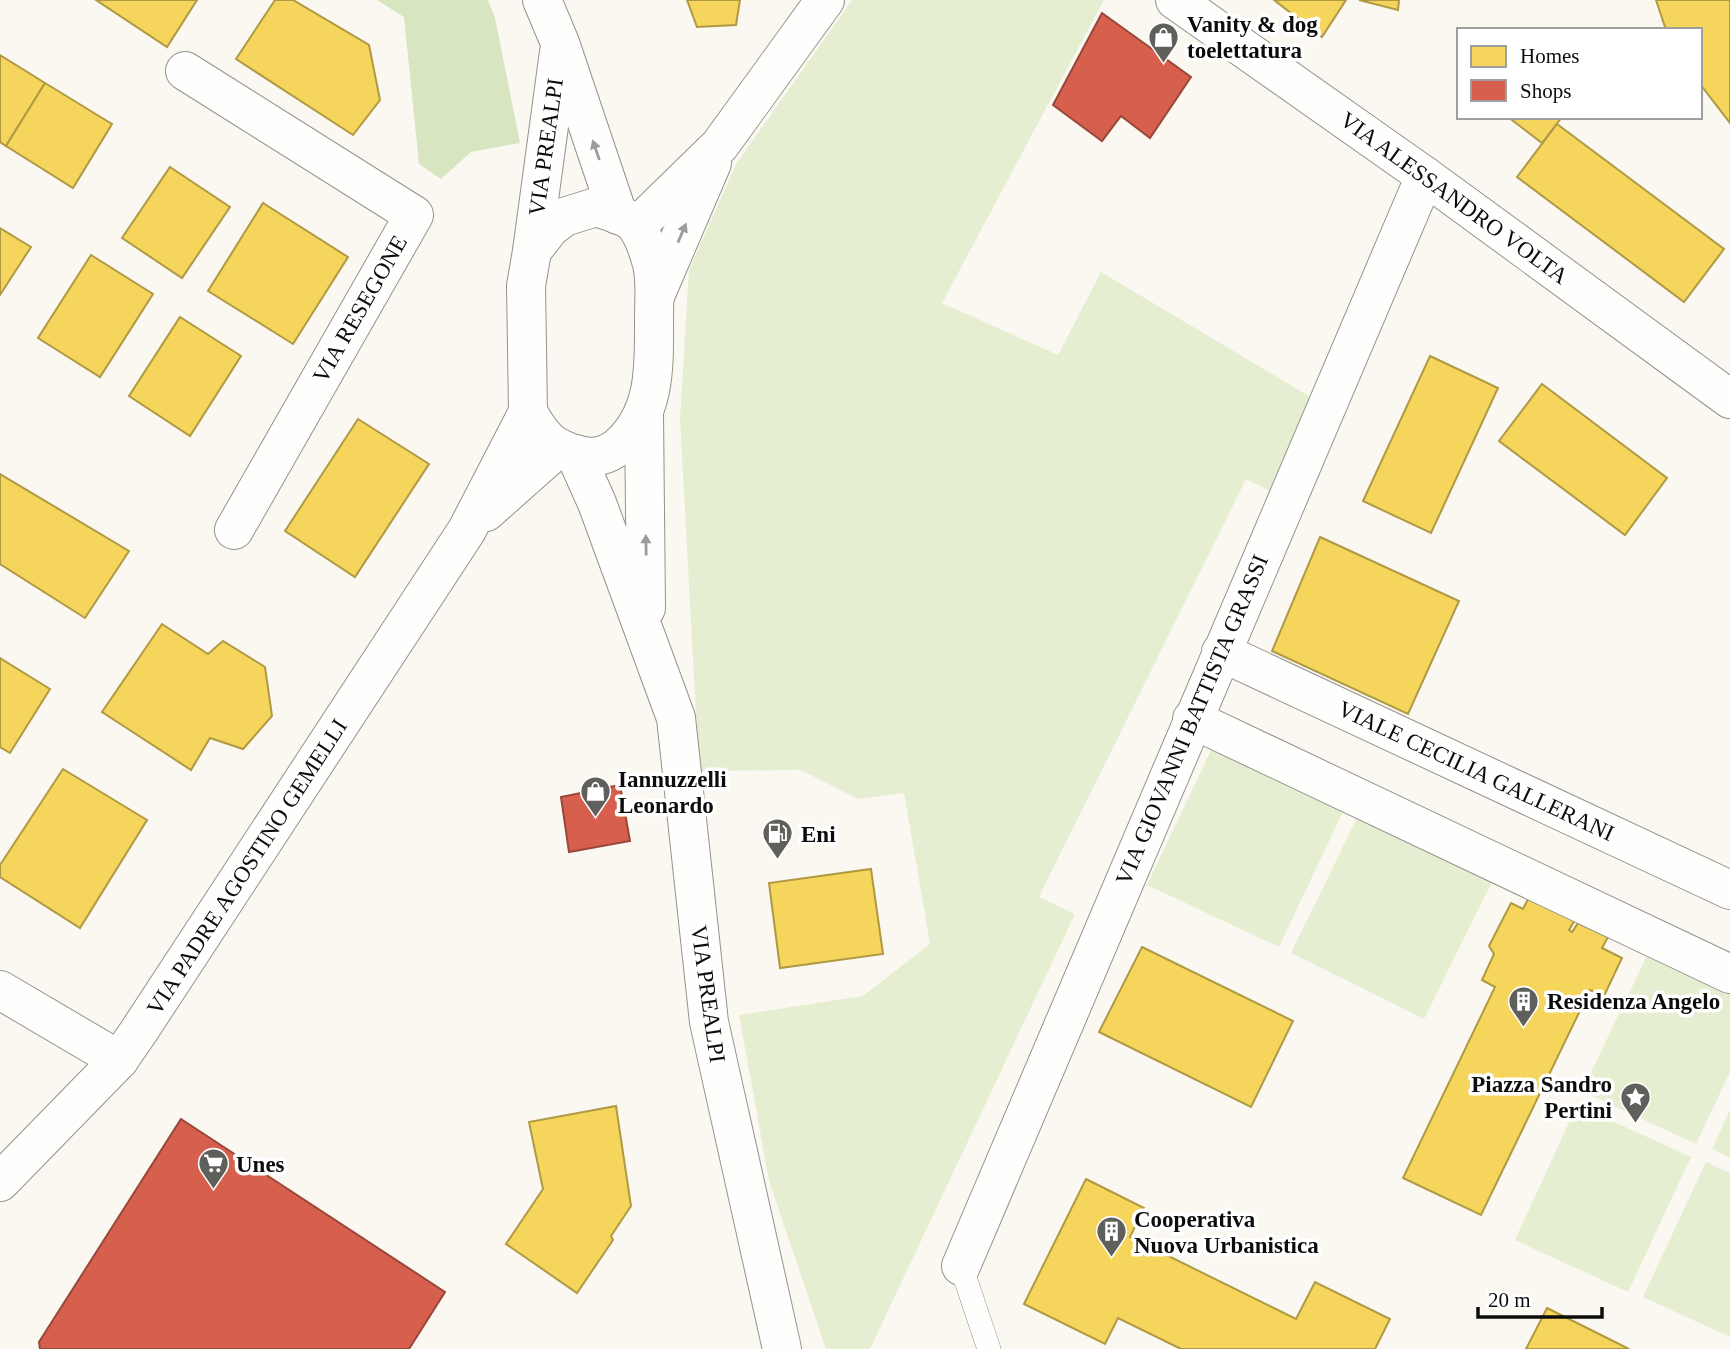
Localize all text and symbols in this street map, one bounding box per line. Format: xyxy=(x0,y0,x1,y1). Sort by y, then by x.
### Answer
place label: Vanity & dog toelettatura xyxy=(1187,12,1318,63)
shop icon: Vanity & dog toelettatura xyxy=(1147,20,1181,64)
legend xyxy=(1457,28,1702,119)
text: Homes xyxy=(1520,44,1580,68)
street label: VIA PREALPI xyxy=(524,77,568,217)
text: Shops xyxy=(1520,79,1571,103)
street label: VIA ALESSANDRO VOLTA xyxy=(1335,107,1573,289)
one-way arrow xyxy=(591,140,601,161)
one-way arrow xyxy=(677,223,688,244)
street label: VIA RESEGONE xyxy=(308,231,412,387)
one-way arrow xyxy=(640,534,652,556)
street label: VIA GIOVANNI BATTISTA GRASSI xyxy=(1111,551,1273,889)
street label: VIALE CECILIA GALLERANI xyxy=(1334,696,1618,846)
street label: VIA PADRE AGOSTINO GEMELLI xyxy=(142,715,352,1019)
place label: Iannuzzelli Leonardo xyxy=(618,767,727,818)
shop icon: Iannuzzelli Leonardo xyxy=(578,775,612,819)
fuel station icon: Eni xyxy=(761,817,795,861)
place label: Eni xyxy=(801,822,836,847)
street label: VIA PREALPI xyxy=(686,924,730,1064)
building icon: Residenza Angelo xyxy=(1507,984,1541,1028)
place label: Residenza Angelo xyxy=(1547,989,1720,1014)
place label: Piazza Sandro Pertini xyxy=(1471,1072,1613,1123)
place icon: Piazza Sandro Pertini xyxy=(1618,1080,1652,1124)
supermarket icon: Unes xyxy=(196,1147,230,1191)
place label: Unes xyxy=(236,1152,285,1177)
place label: Cooperativa Nuova Urbanistica xyxy=(1134,1207,1319,1258)
building icon: Cooperativa Nuova Urbanistica xyxy=(1094,1215,1128,1259)
scale bar xyxy=(1478,1276,1602,1320)
text: 20 m xyxy=(1488,1288,1531,1312)

